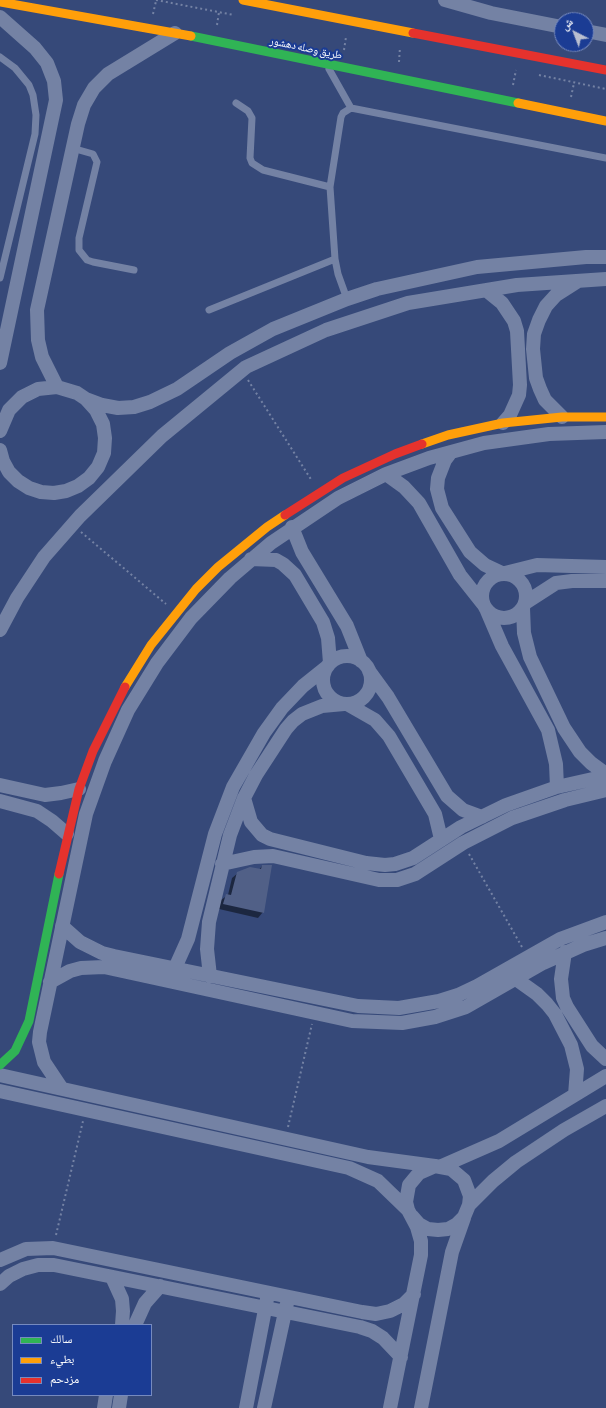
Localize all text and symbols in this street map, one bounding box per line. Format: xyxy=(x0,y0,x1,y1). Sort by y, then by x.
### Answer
north arrow xyxy=(554,12,594,52)
text: ش xyxy=(558,15,575,32)
street label: طريق وصله دهشور xyxy=(269,34,343,62)
legend xyxy=(12,1324,152,1396)
text: سالك xyxy=(50,1332,72,1346)
text: بطيء xyxy=(50,1352,74,1366)
text: مزدحم xyxy=(50,1372,79,1386)

